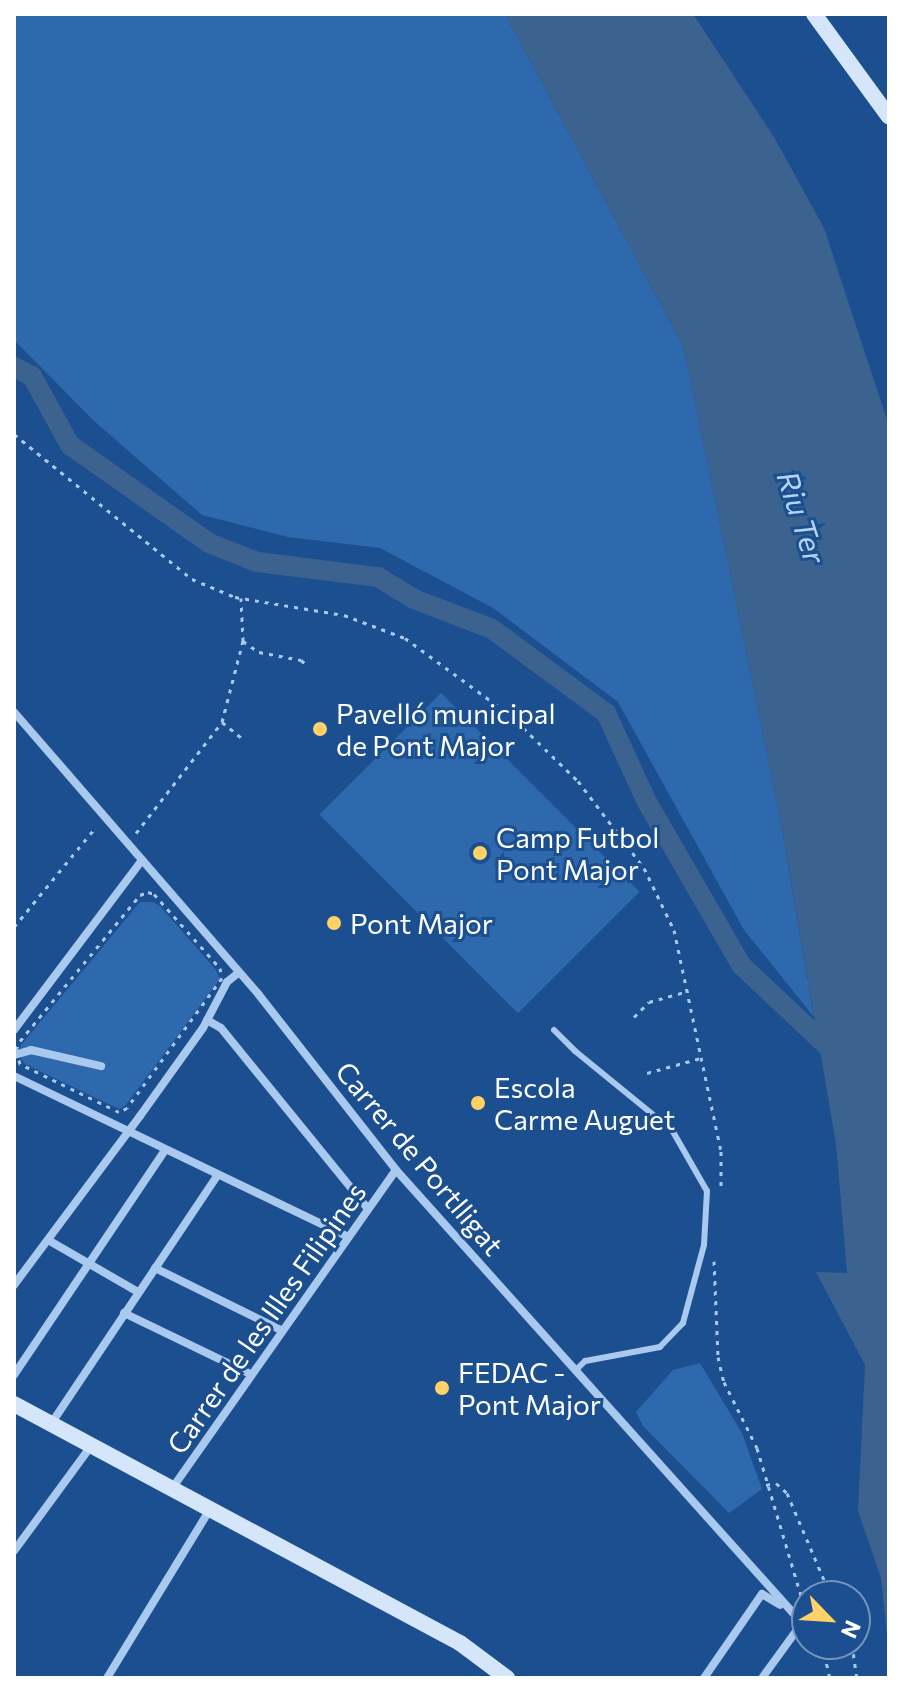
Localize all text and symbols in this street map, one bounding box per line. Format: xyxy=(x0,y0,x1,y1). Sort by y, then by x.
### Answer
water label: Riu Ter xyxy=(770,466,834,568)
place label: Pavelló municipal de Pont Major xyxy=(336,696,556,762)
marker: Pavelló municipal de Pont Major xyxy=(311,720,329,738)
place label: Camp Futbol Pont Major xyxy=(496,820,659,886)
marker: Camp Futbol Pont Major xyxy=(471,844,489,862)
place label: Pont Major xyxy=(350,906,493,940)
marker: Pont Major xyxy=(325,914,343,932)
street label: Carrer de Portlligat xyxy=(329,1054,511,1262)
place label: Escola Carme Auguet xyxy=(494,1070,675,1136)
marker: Escola Carme Auguet xyxy=(469,1094,487,1112)
street label: Carrer de les Illes Filipines xyxy=(160,1176,372,1460)
place label: FEDAC - Pont Major xyxy=(458,1355,601,1421)
marker: FEDAC - Pont Major xyxy=(433,1379,451,1397)
north arrow xyxy=(791,1580,871,1660)
text: N xyxy=(836,1616,867,1643)

